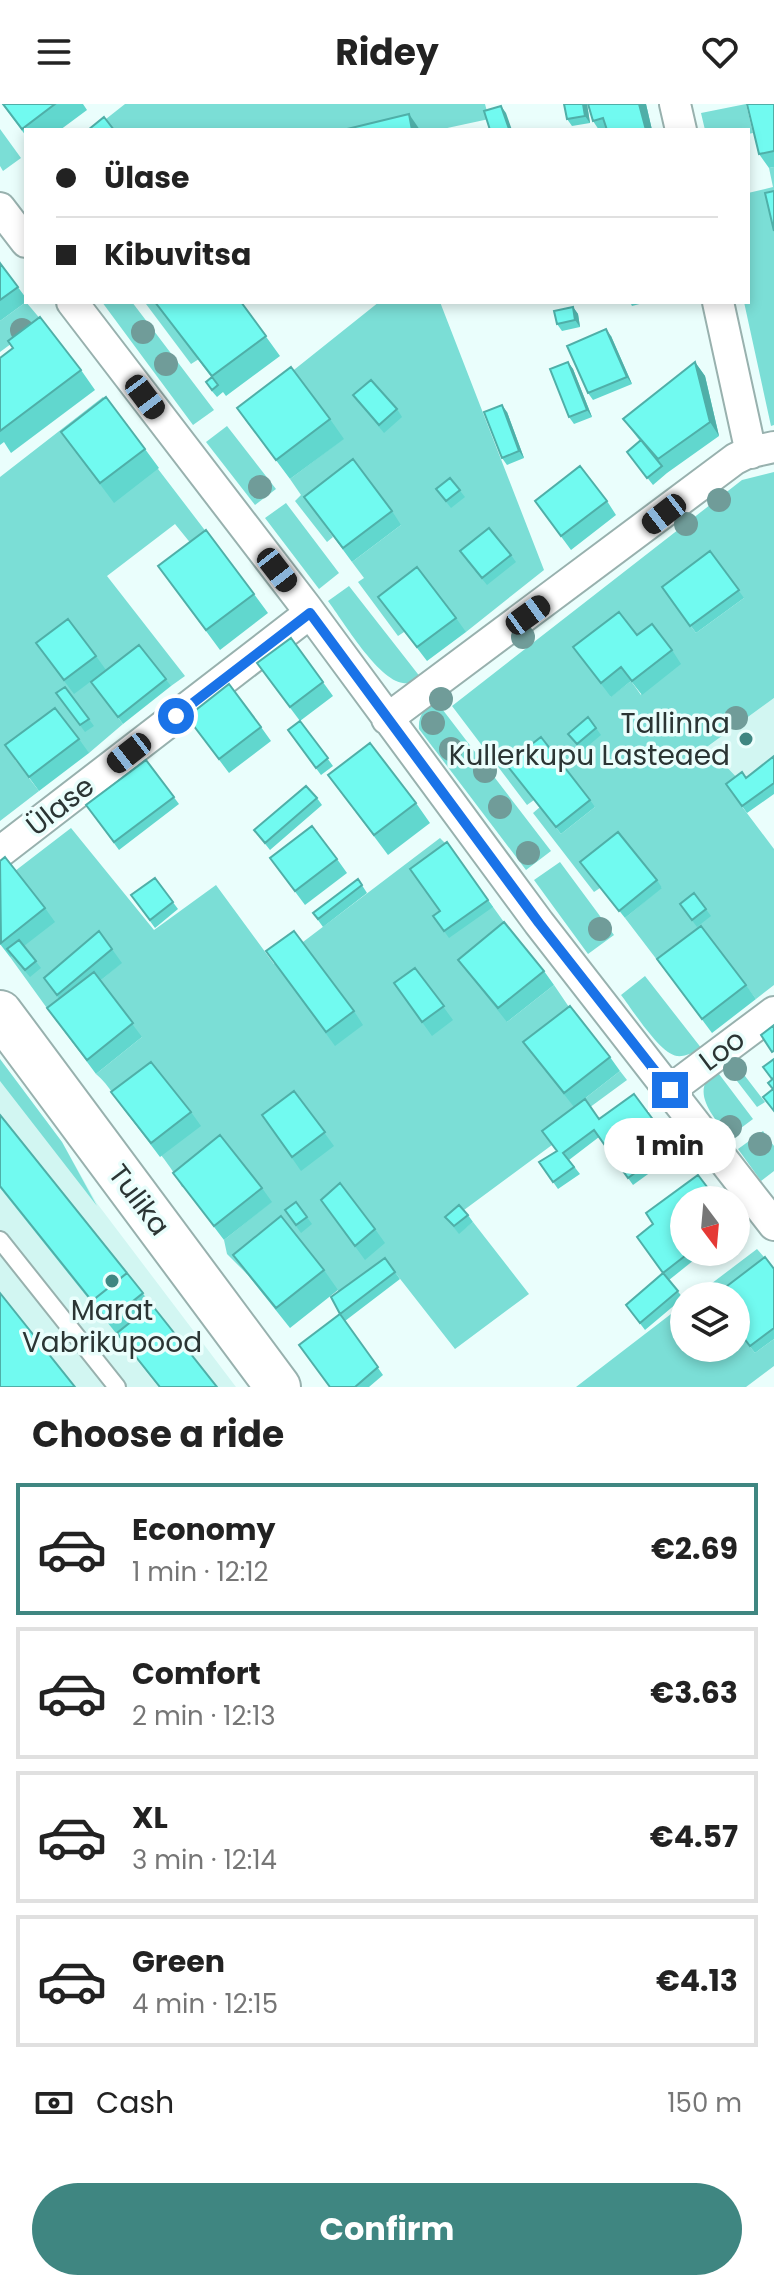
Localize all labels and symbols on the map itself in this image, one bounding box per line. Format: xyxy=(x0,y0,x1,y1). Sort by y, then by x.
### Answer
car xyxy=(121,371,169,423)
car xyxy=(638,490,690,538)
car xyxy=(253,544,301,596)
car xyxy=(502,591,554,639)
route start xyxy=(158,698,194,734)
place label: Tallinna Kullerkupu Lasteaed xyxy=(449,704,730,775)
car xyxy=(103,729,155,777)
marker: Tallinna Kullerkupu Lasteaed xyxy=(737,730,755,748)
street label: Ülase xyxy=(18,767,102,845)
street label: Loo xyxy=(691,1020,753,1080)
route end xyxy=(652,1072,688,1108)
callout: 1 min xyxy=(604,1118,736,1174)
street label: Tulika xyxy=(99,1156,179,1244)
north arrow xyxy=(670,1186,750,1266)
marker: Marat Vabrikupood xyxy=(103,1272,121,1290)
place label: Marat Vabrikupood xyxy=(22,1291,202,1362)

